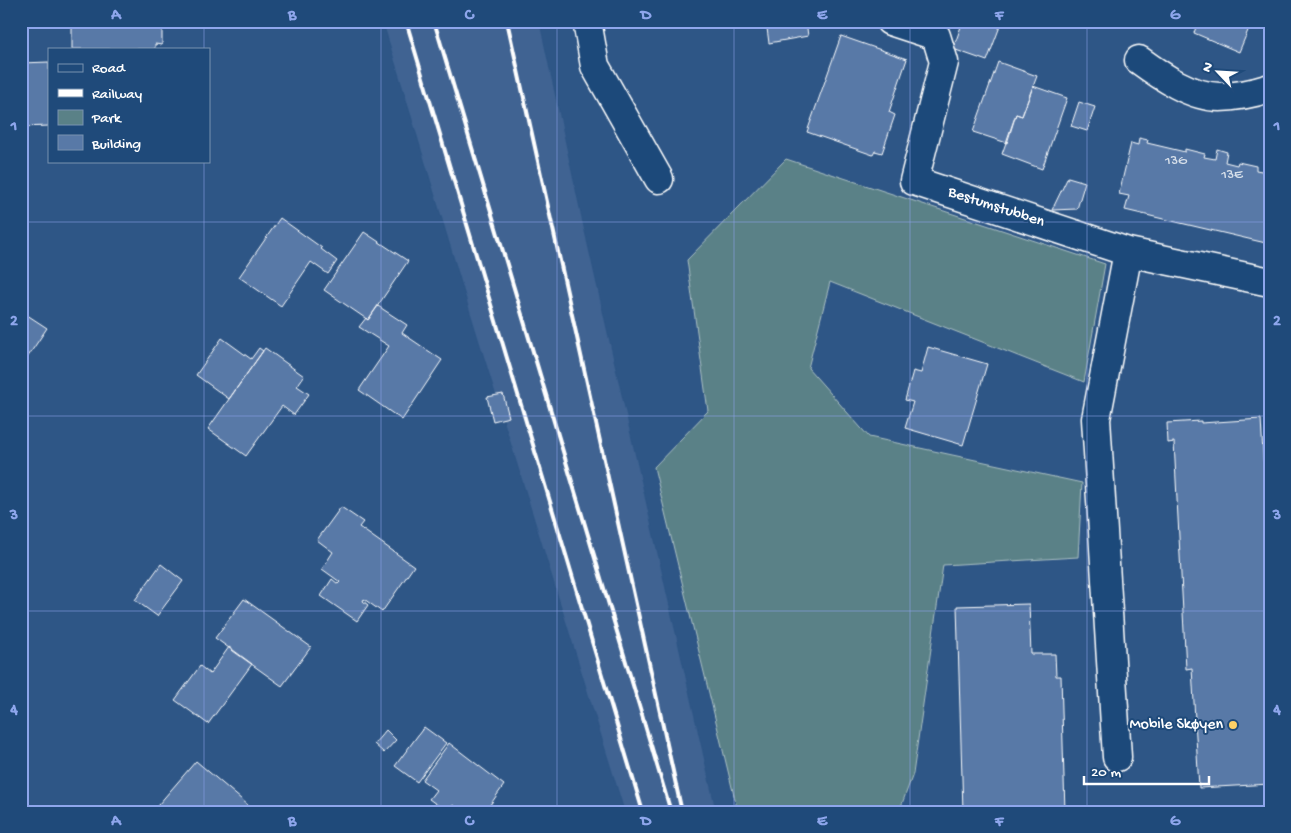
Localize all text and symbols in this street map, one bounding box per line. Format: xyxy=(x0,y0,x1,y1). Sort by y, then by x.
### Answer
text: A xyxy=(110,7,122,26)
text: B xyxy=(287,7,297,26)
text: C xyxy=(464,7,475,26)
text: D xyxy=(639,7,652,26)
text: E xyxy=(817,7,828,26)
text: F xyxy=(994,7,1005,26)
text: G xyxy=(1170,7,1181,26)
legend xyxy=(48,48,210,162)
north arrow xyxy=(1194,48,1244,98)
text: Road xyxy=(92,60,126,78)
text: N xyxy=(1199,60,1218,75)
text: Railway xyxy=(92,86,143,104)
text: Park xyxy=(91,110,122,128)
text: 1 xyxy=(10,118,17,137)
text: 1 xyxy=(1273,118,1280,137)
text: Building xyxy=(91,136,141,154)
house number: 13G xyxy=(1164,153,1188,170)
house number: 13E xyxy=(1220,167,1244,184)
street label: Bestumstubben xyxy=(944,183,1047,233)
text: 2 xyxy=(10,313,18,332)
text: 2 xyxy=(1273,313,1281,332)
text: 3 xyxy=(9,507,18,526)
text: 3 xyxy=(1272,507,1281,526)
text: 4 xyxy=(9,702,18,721)
text: 4 xyxy=(1272,702,1281,721)
place label: Mobile Skøyen xyxy=(1130,716,1223,735)
marker: Mobile Skøyen xyxy=(1227,719,1239,731)
scale bar xyxy=(1084,753,1208,785)
text: 20 m xyxy=(1091,764,1121,782)
text: A xyxy=(110,813,122,832)
text: B xyxy=(287,813,297,832)
text: C xyxy=(464,813,475,832)
text: D xyxy=(639,813,652,832)
text: E xyxy=(817,813,828,832)
text: F xyxy=(994,813,1005,832)
text: G xyxy=(1170,813,1181,832)

